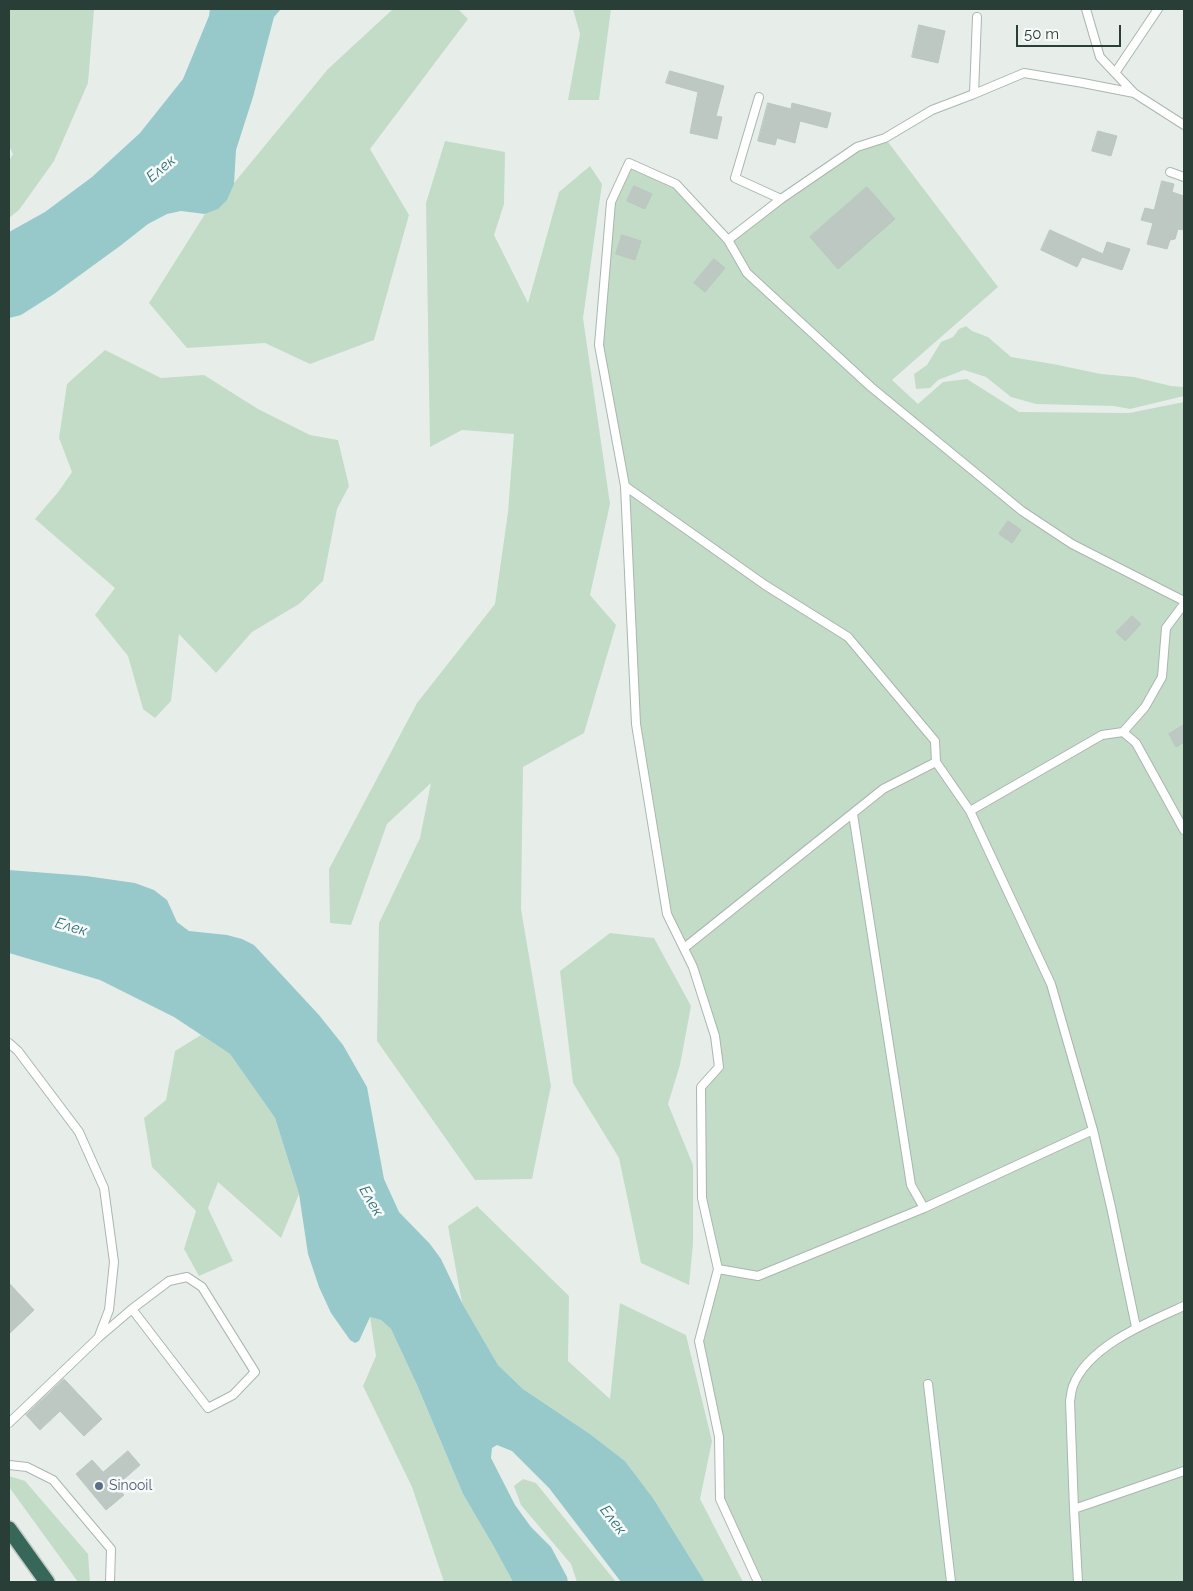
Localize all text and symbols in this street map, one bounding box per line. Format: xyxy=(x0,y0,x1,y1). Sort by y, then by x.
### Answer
scale bar xyxy=(1018,15,1123,47)
text: 50 m xyxy=(1024,25,1059,43)
water label: Елек xyxy=(143,152,179,186)
water label: Елек xyxy=(53,914,89,940)
water label: Елек xyxy=(355,1182,387,1220)
place label: Sinooil xyxy=(109,1478,152,1494)
marker: Sinooil xyxy=(93,1480,105,1492)
water label: Елек xyxy=(596,1502,630,1538)

